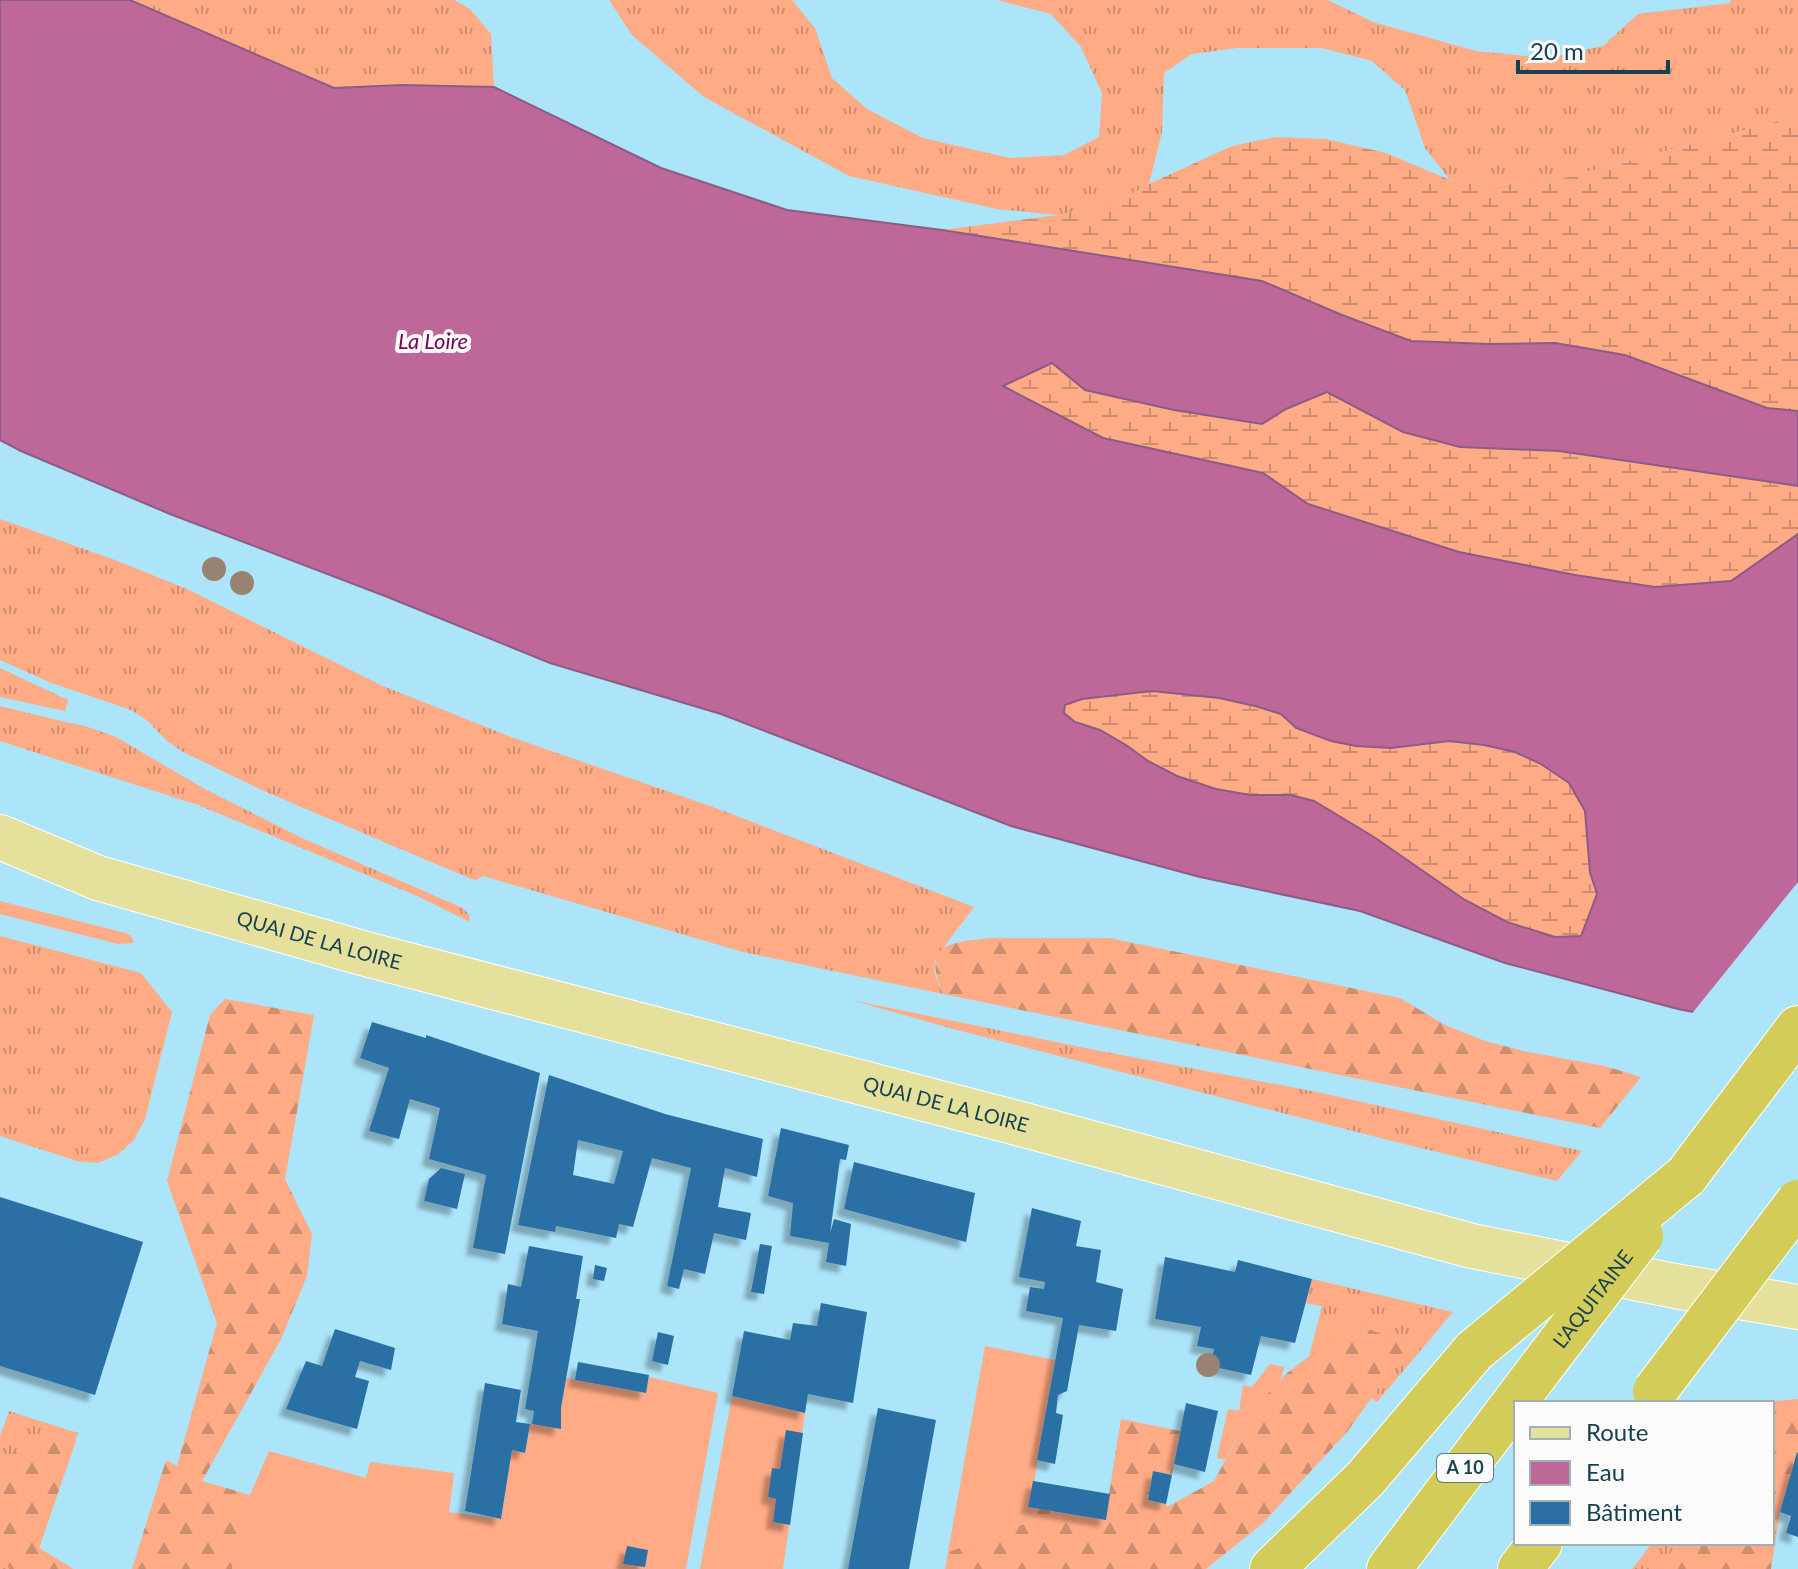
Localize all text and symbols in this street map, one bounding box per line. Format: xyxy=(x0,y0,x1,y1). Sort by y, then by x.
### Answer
scale bar xyxy=(1518,24,1668,74)
text: 20 m xyxy=(1530,36,1584,65)
water label: La Loire xyxy=(398,327,468,354)
street label: QUAI DE LA LOIRE xyxy=(234,905,404,974)
street label: QUAI DE LA LOIRE xyxy=(861,1071,1032,1137)
street label: L'AQUITAINE xyxy=(1547,1245,1637,1352)
legend xyxy=(1514,1401,1774,1545)
text: Route xyxy=(1586,1417,1648,1446)
road number: A 10 xyxy=(1437,1454,1493,1482)
text: Eau xyxy=(1586,1457,1625,1486)
text: Bâtiment xyxy=(1586,1497,1683,1526)

